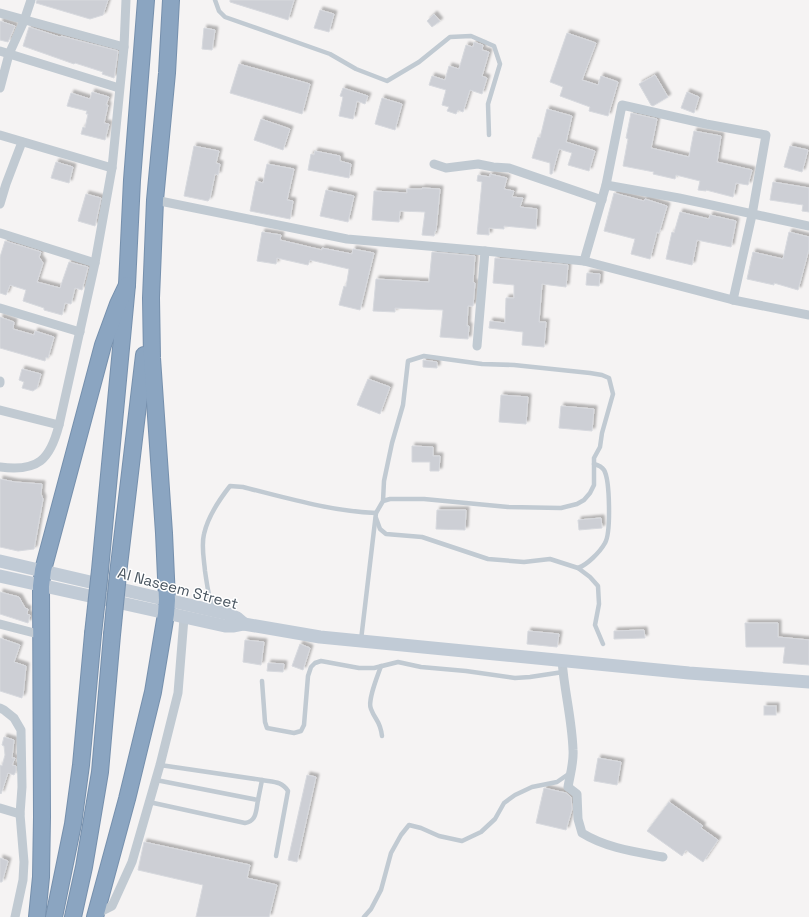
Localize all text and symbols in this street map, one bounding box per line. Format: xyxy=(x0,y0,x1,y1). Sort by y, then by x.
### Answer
street label: Al Naseem Street xyxy=(116,563,240,613)

